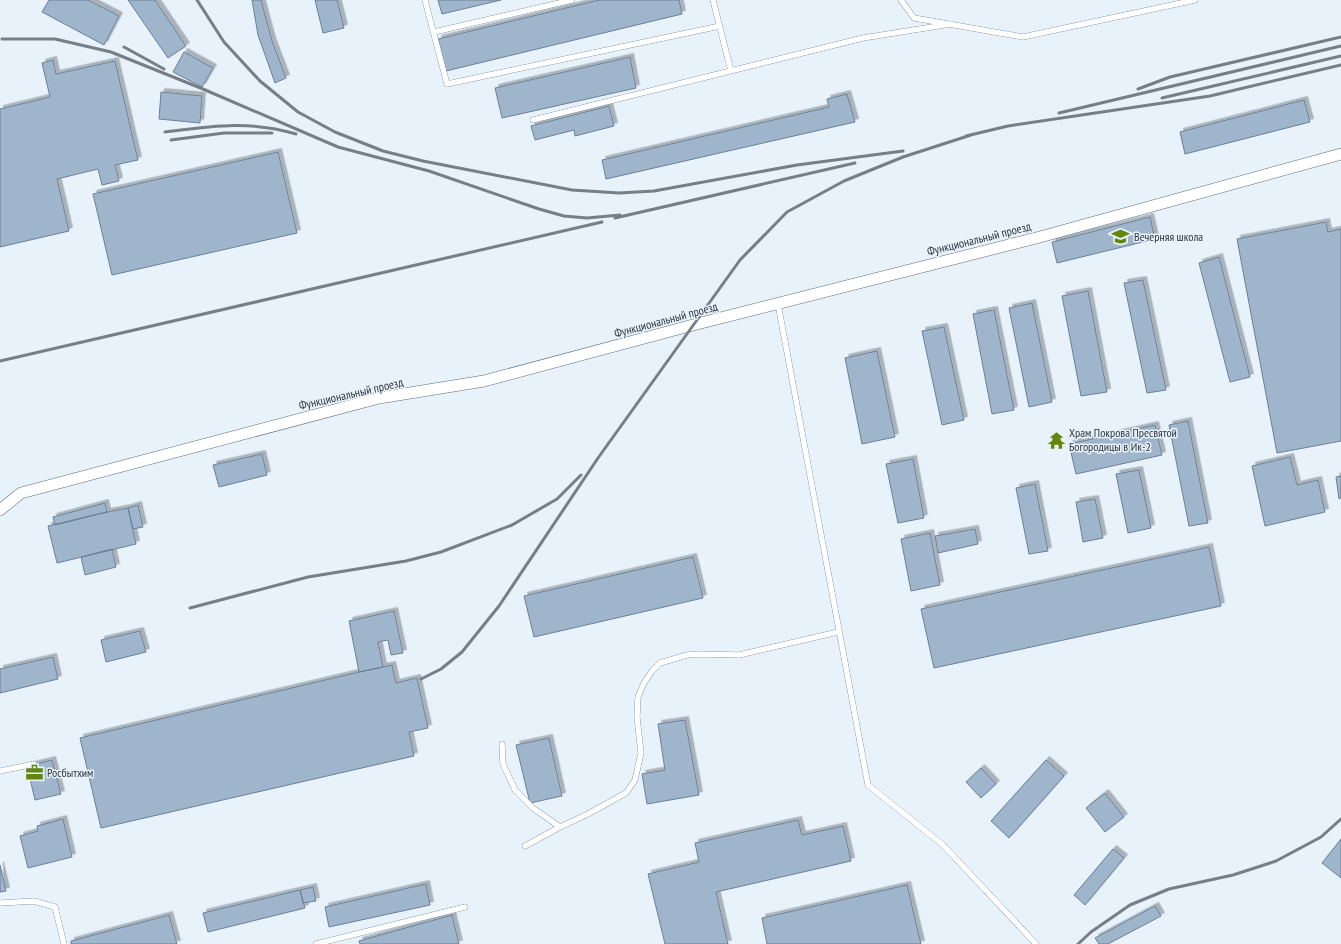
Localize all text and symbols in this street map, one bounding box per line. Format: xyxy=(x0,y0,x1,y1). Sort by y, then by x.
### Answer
street label: Функциональный проезд xyxy=(925,218,1033,259)
school or university icon: Вечерняя школа xyxy=(1111,227,1131,247)
place label: Вечерняя школа xyxy=(1134,229,1203,244)
street label: Функциональный проезд xyxy=(613,298,720,341)
street label: Функциональный проезд xyxy=(297,374,405,413)
place label: Храм Покрова Пресвятой Богородицы в Ик-2 xyxy=(1069,425,1177,454)
temple icon: Храм Покрова Пресвятой Богородицы в Ик-2 xyxy=(1046,430,1066,450)
office icon: Росбытхим xyxy=(24,763,44,783)
place label: Росбытхим xyxy=(47,765,93,780)

